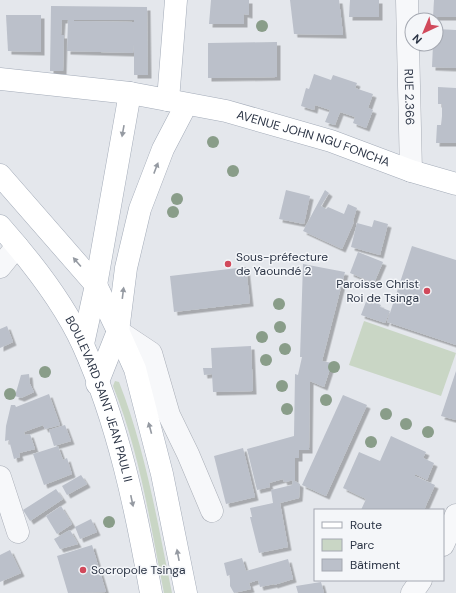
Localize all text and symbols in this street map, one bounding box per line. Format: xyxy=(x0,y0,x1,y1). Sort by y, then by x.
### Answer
north arrow xyxy=(404,12,444,52)
text: N xyxy=(409,31,425,47)
street label: RUE 2.366 xyxy=(401,69,418,125)
street label: AVENUE JOHN NGU FONCHA xyxy=(235,106,392,170)
one-way arrow xyxy=(120,125,126,138)
one-way arrow xyxy=(153,161,159,173)
place label: Sous-préfecture de Yaoundé 2 xyxy=(236,249,328,279)
one-way arrow xyxy=(72,257,81,268)
marker: Sous-préfecture de Yaoundé 2 xyxy=(223,259,233,269)
place label: Paroisse Christ Roi de Tsinga xyxy=(336,276,419,306)
marker: Paroisse Christ Roi de Tsinga xyxy=(422,286,432,296)
one-way arrow xyxy=(120,287,126,299)
street label: BOULEVARD SAINT JEAN PAUL II xyxy=(62,313,136,484)
one-way arrow xyxy=(147,422,153,434)
one-way arrow xyxy=(130,495,136,507)
legend xyxy=(314,509,444,581)
text: Route xyxy=(350,517,382,533)
text: Parc xyxy=(350,537,374,553)
one-way arrow xyxy=(175,549,181,561)
text: Bâtiment xyxy=(350,557,401,573)
place label: Socropole Tsinga xyxy=(91,562,186,578)
marker: Socropole Tsinga xyxy=(78,565,88,575)

